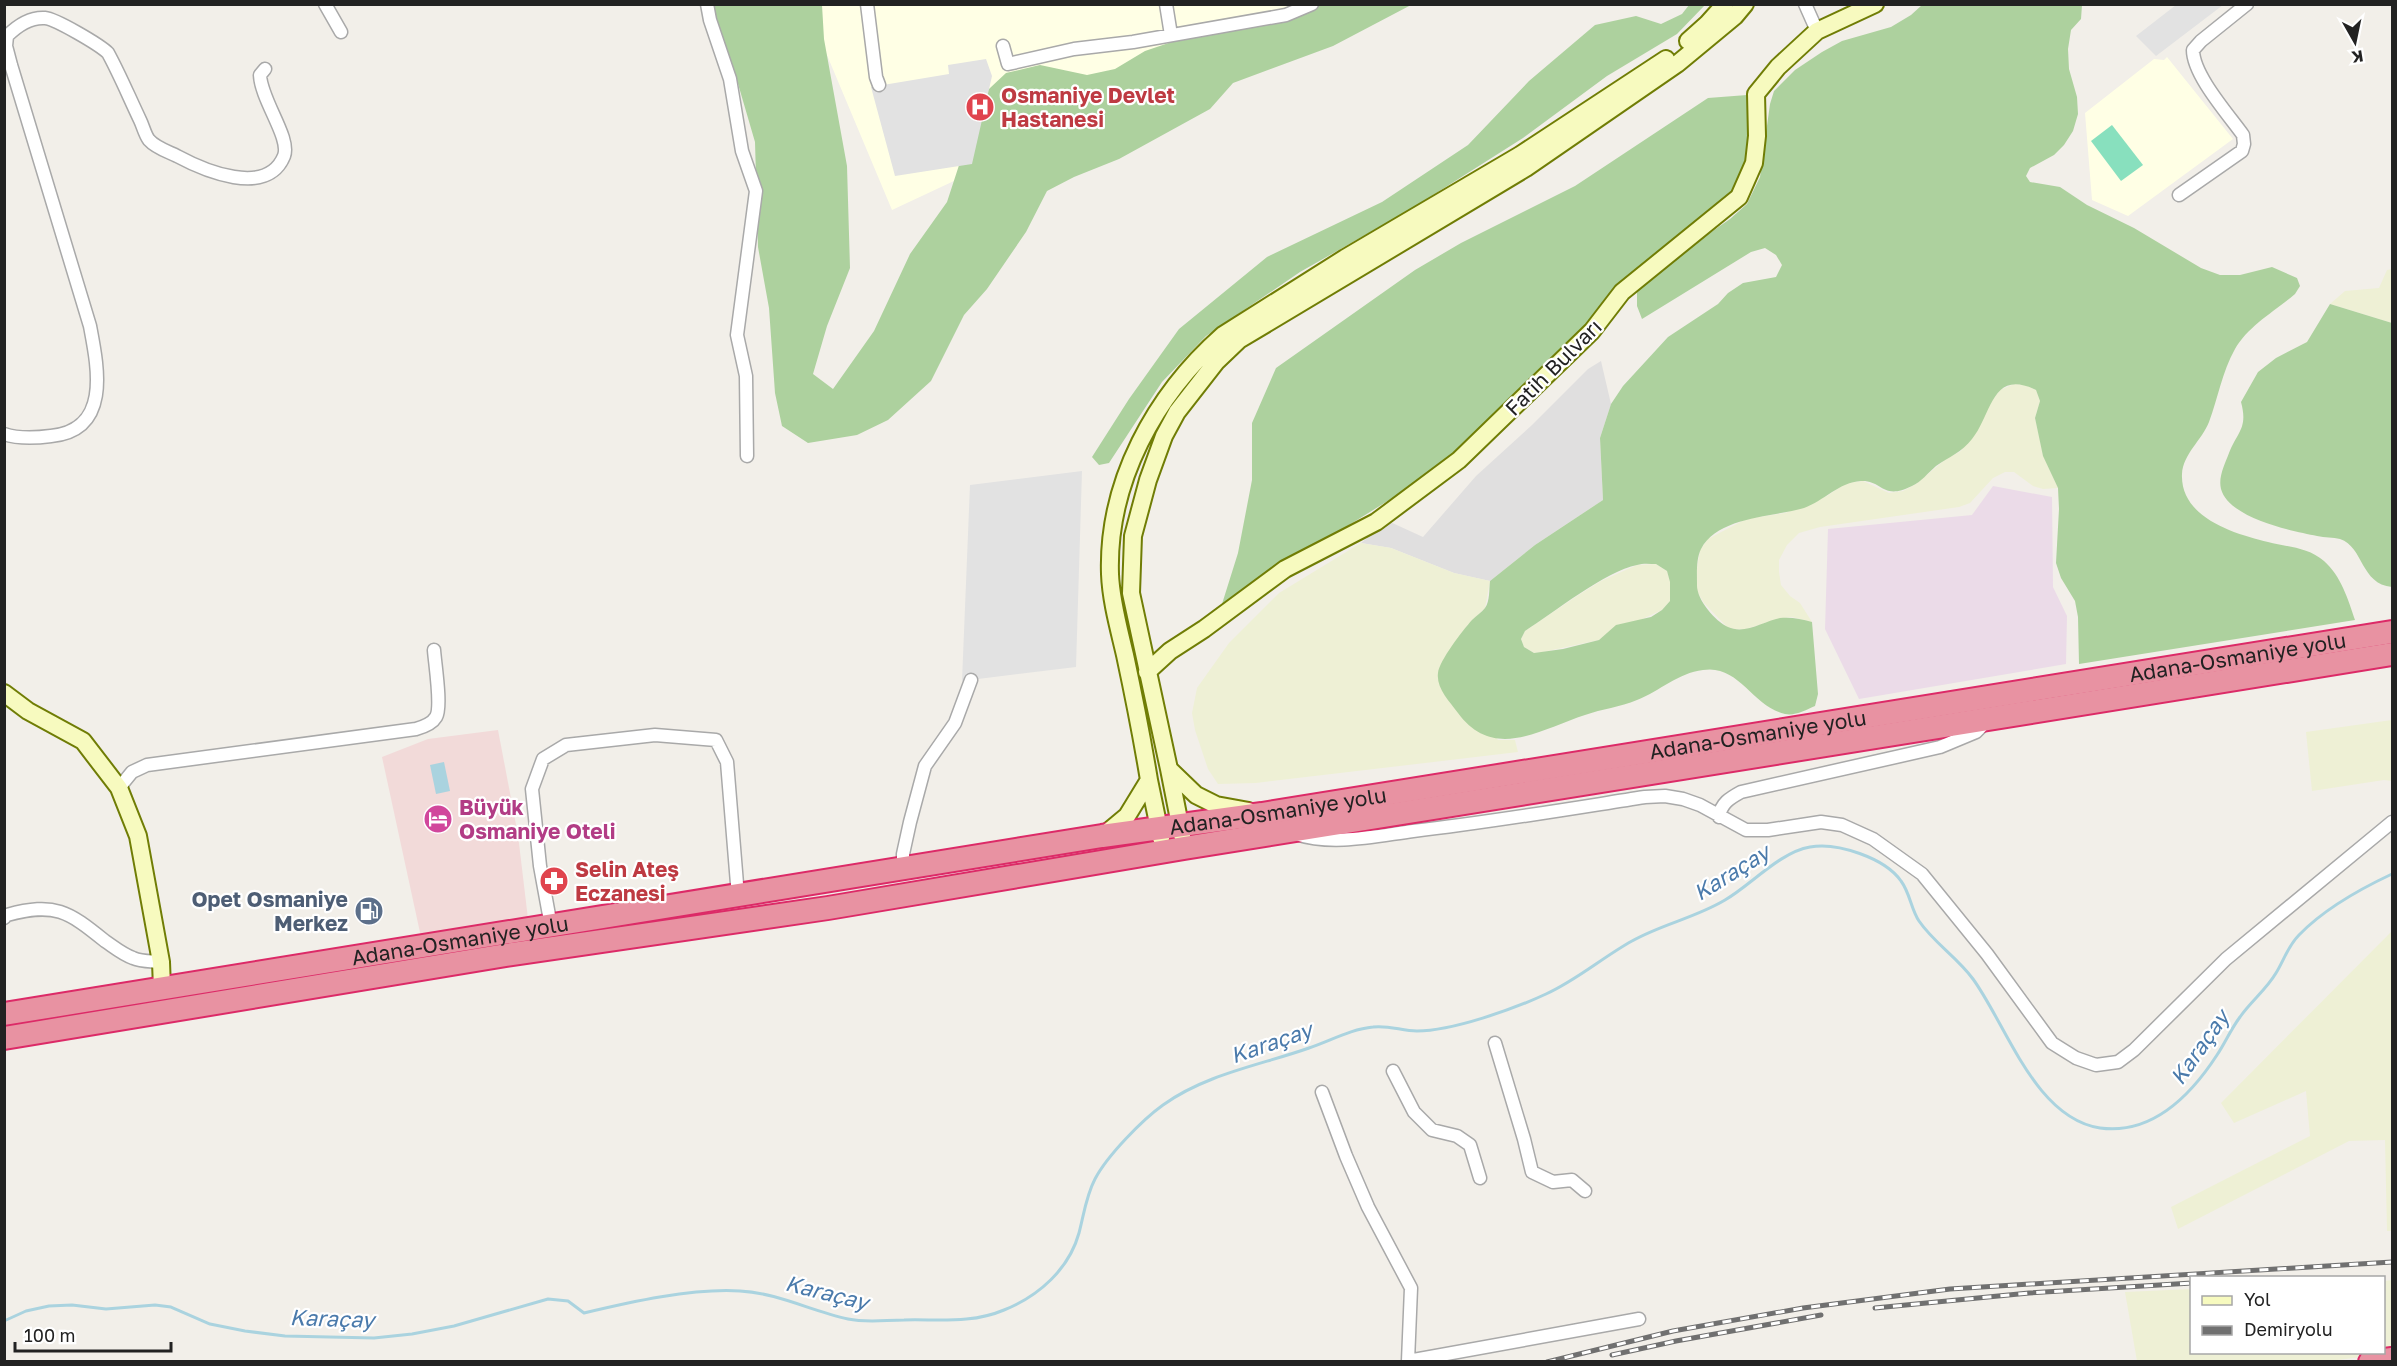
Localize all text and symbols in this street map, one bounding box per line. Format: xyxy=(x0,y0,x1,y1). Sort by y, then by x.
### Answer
north arrow xyxy=(2325,12,2385,72)
text: K xyxy=(2350,46,2365,68)
place label: Osmaniye Devlet Hastanesi xyxy=(1001,82,1175,132)
hospital icon: Osmaniye Devlet Hastanesi xyxy=(964,91,996,123)
street label: Fatih Bulvarı xyxy=(1499,313,1607,421)
street label: Adana-Osmaniye yolu xyxy=(2127,627,2348,687)
street label: Adana-Osmaniye yolu xyxy=(1647,704,1868,764)
street label: Adana-Osmaniye yolu xyxy=(1168,781,1388,840)
place label: Büyük Osmaniye Oteli xyxy=(459,794,616,844)
hotel icon: Büyük Osmaniye Oteli xyxy=(422,803,454,835)
water label: Karaçay xyxy=(1688,837,1776,906)
place label: Selin Ateş Eczanesi xyxy=(575,856,679,906)
pharmacy icon: Selin Ateş Eczanesi xyxy=(538,865,570,897)
place label: Opet Osmaniye Merkez xyxy=(191,886,348,936)
fuel station icon: Opet Osmaniye Merkez xyxy=(353,895,385,927)
street label: Adana-Osmaniye yolu xyxy=(350,910,570,970)
water label: Karaçay xyxy=(2164,1002,2236,1089)
water label: Karaçay xyxy=(1227,1015,1318,1069)
water label: Karaçay xyxy=(783,1269,874,1316)
legend xyxy=(2190,1276,2385,1354)
text: Yol xyxy=(2244,1288,2271,1310)
water label: Karaçay xyxy=(289,1303,377,1333)
scale bar xyxy=(15,1315,171,1353)
text: Demiryolu xyxy=(2244,1318,2333,1340)
text: 100 m xyxy=(24,1324,75,1346)

